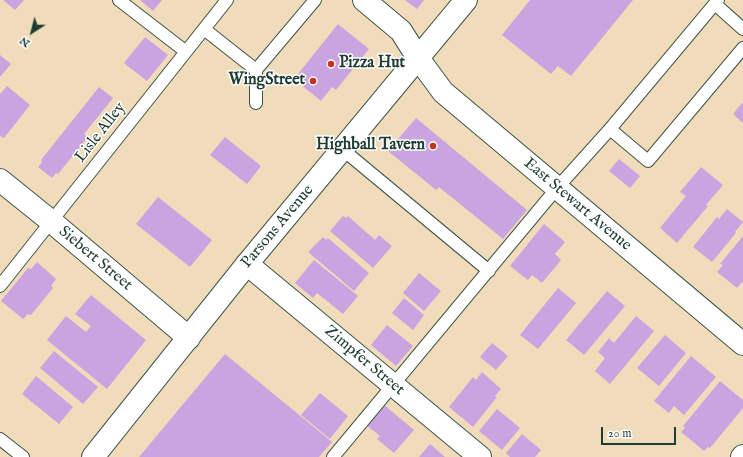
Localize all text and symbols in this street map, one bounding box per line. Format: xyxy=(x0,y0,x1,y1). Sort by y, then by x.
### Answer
north arrow xyxy=(12,12,52,52)
text: N xyxy=(17,33,33,50)
place label: Pizza Hut xyxy=(339,54,405,74)
marker: Pizza Hut xyxy=(326,59,336,69)
place label: WingStreet xyxy=(229,71,305,91)
marker: WingStreet xyxy=(308,76,318,86)
street label: Lisle Alley xyxy=(72,99,130,167)
place label: Highball Tavern xyxy=(316,136,425,156)
marker: Highball Tavern xyxy=(428,141,438,151)
street label: East Stewart Avenue xyxy=(519,154,635,256)
street label: Parsons Avenue xyxy=(238,182,318,272)
street label: Siebert Street xyxy=(54,223,136,295)
street label: Zimpfer Street xyxy=(320,322,408,400)
scale bar xyxy=(603,419,678,445)
text: 20 m xyxy=(608,426,631,441)

